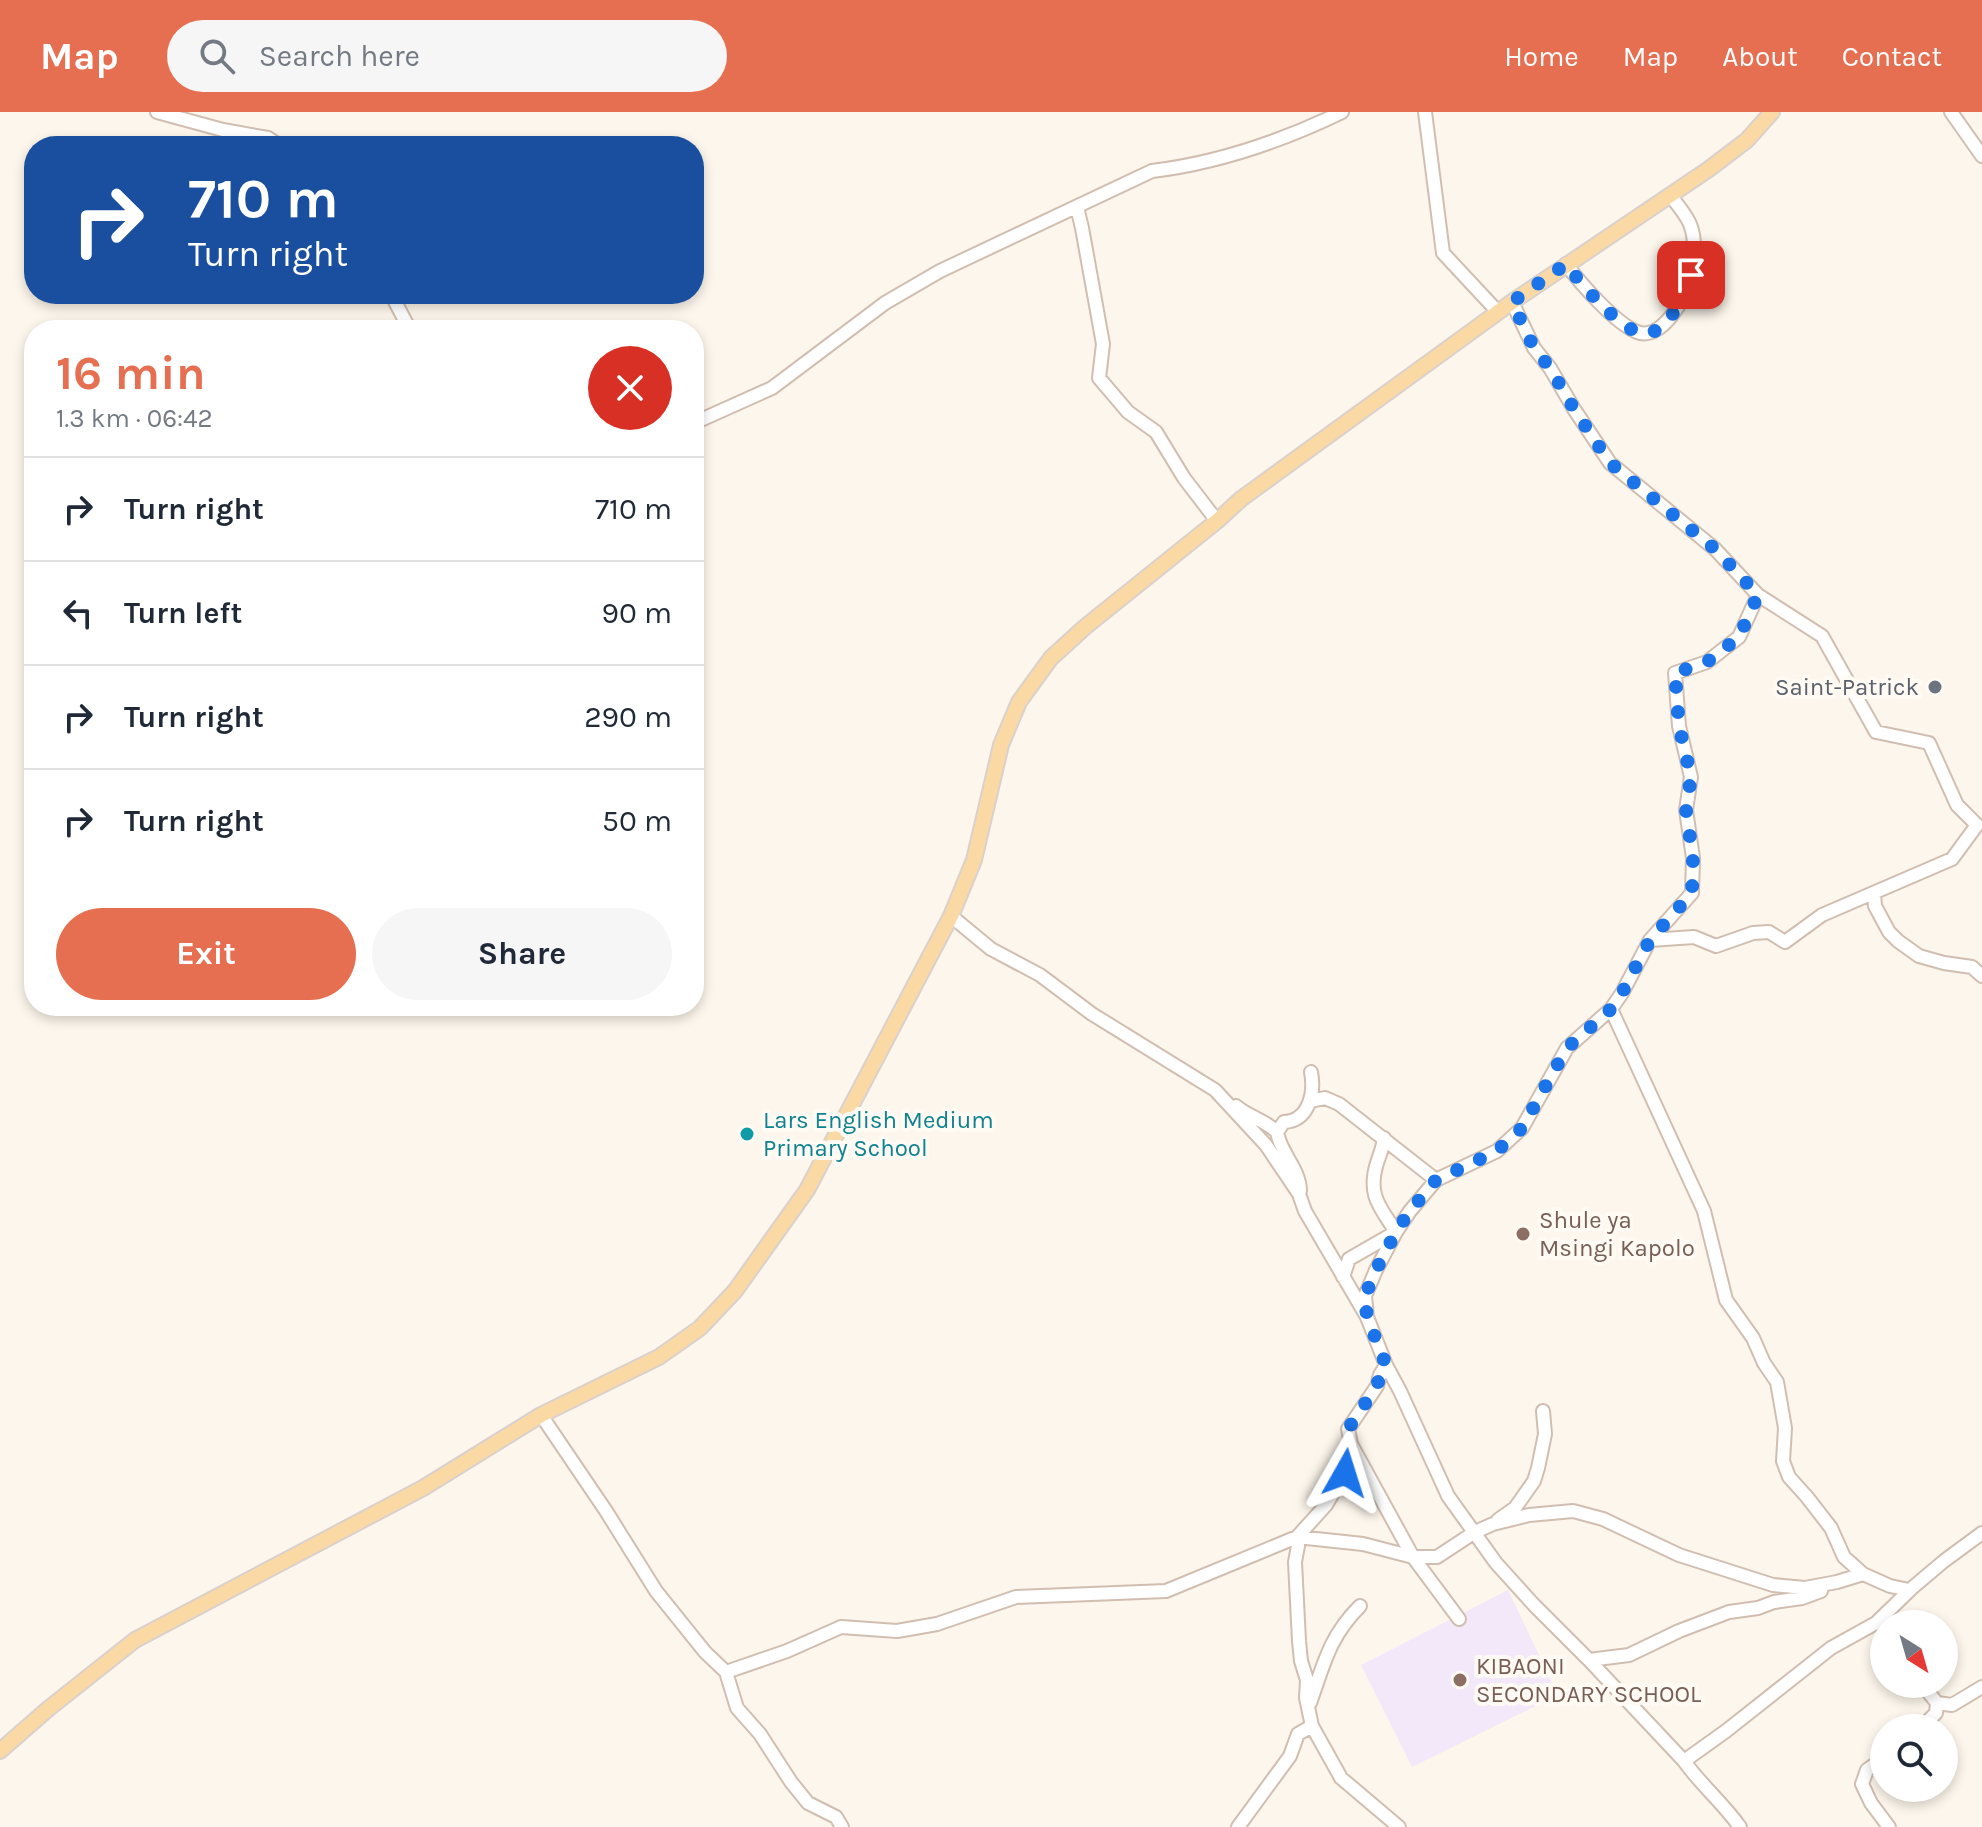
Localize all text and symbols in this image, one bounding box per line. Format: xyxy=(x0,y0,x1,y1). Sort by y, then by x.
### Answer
search box xyxy=(167,20,727,92)
text: Map xyxy=(40,34,119,79)
icon: search xyxy=(195,34,239,78)
text: Search here xyxy=(259,38,420,74)
text: Home xyxy=(1504,40,1579,73)
text: Map xyxy=(1623,40,1678,73)
text: About xyxy=(1722,40,1798,73)
text: Contact xyxy=(1842,40,1942,73)
text: 710 m xyxy=(188,166,339,231)
icon: right xyxy=(56,168,160,272)
text: Turn right xyxy=(188,233,348,275)
pin xyxy=(1657,241,1725,309)
icon: arrive xyxy=(1669,253,1713,297)
text: 16 min xyxy=(56,345,206,401)
button: close xyxy=(588,346,672,430)
text: 1.3 km · 06:42 xyxy=(56,403,213,434)
icon: right xyxy=(56,487,100,531)
text: Turn right xyxy=(124,491,264,527)
text: 710 m xyxy=(595,491,672,527)
icon: left xyxy=(56,591,100,635)
text: Turn left xyxy=(124,595,242,631)
text: 90 m xyxy=(602,595,672,631)
place label: Saint-Patrick xyxy=(1775,673,1919,701)
marker: Saint-Patrick xyxy=(1926,678,1944,696)
icon: right xyxy=(56,695,100,739)
text: Turn right xyxy=(124,699,264,735)
text: 290 m xyxy=(584,699,672,735)
icon: right xyxy=(56,799,100,843)
text: Turn right xyxy=(124,803,264,839)
text: 50 m xyxy=(602,803,672,839)
button: Exit xyxy=(56,908,356,1000)
button: Share xyxy=(372,908,672,1000)
place label: Lars English Medium Primary School xyxy=(763,1106,994,1162)
marker: Lars English Medium Primary School xyxy=(738,1125,756,1143)
place label: Shule ya Msingi Kapolo xyxy=(1539,1206,1695,1262)
marker: Shule ya Msingi Kapolo xyxy=(1514,1225,1532,1243)
position arrow xyxy=(1303,1431,1387,1515)
north arrow xyxy=(1870,1610,1958,1698)
map controls xyxy=(1870,1610,1958,1802)
place label: KIBAONI SECONDARY SCHOOL xyxy=(1476,1652,1702,1708)
marker: KIBAONI SECONDARY SCHOOL xyxy=(1451,1671,1469,1689)
button: search xyxy=(1870,1714,1958,1802)

